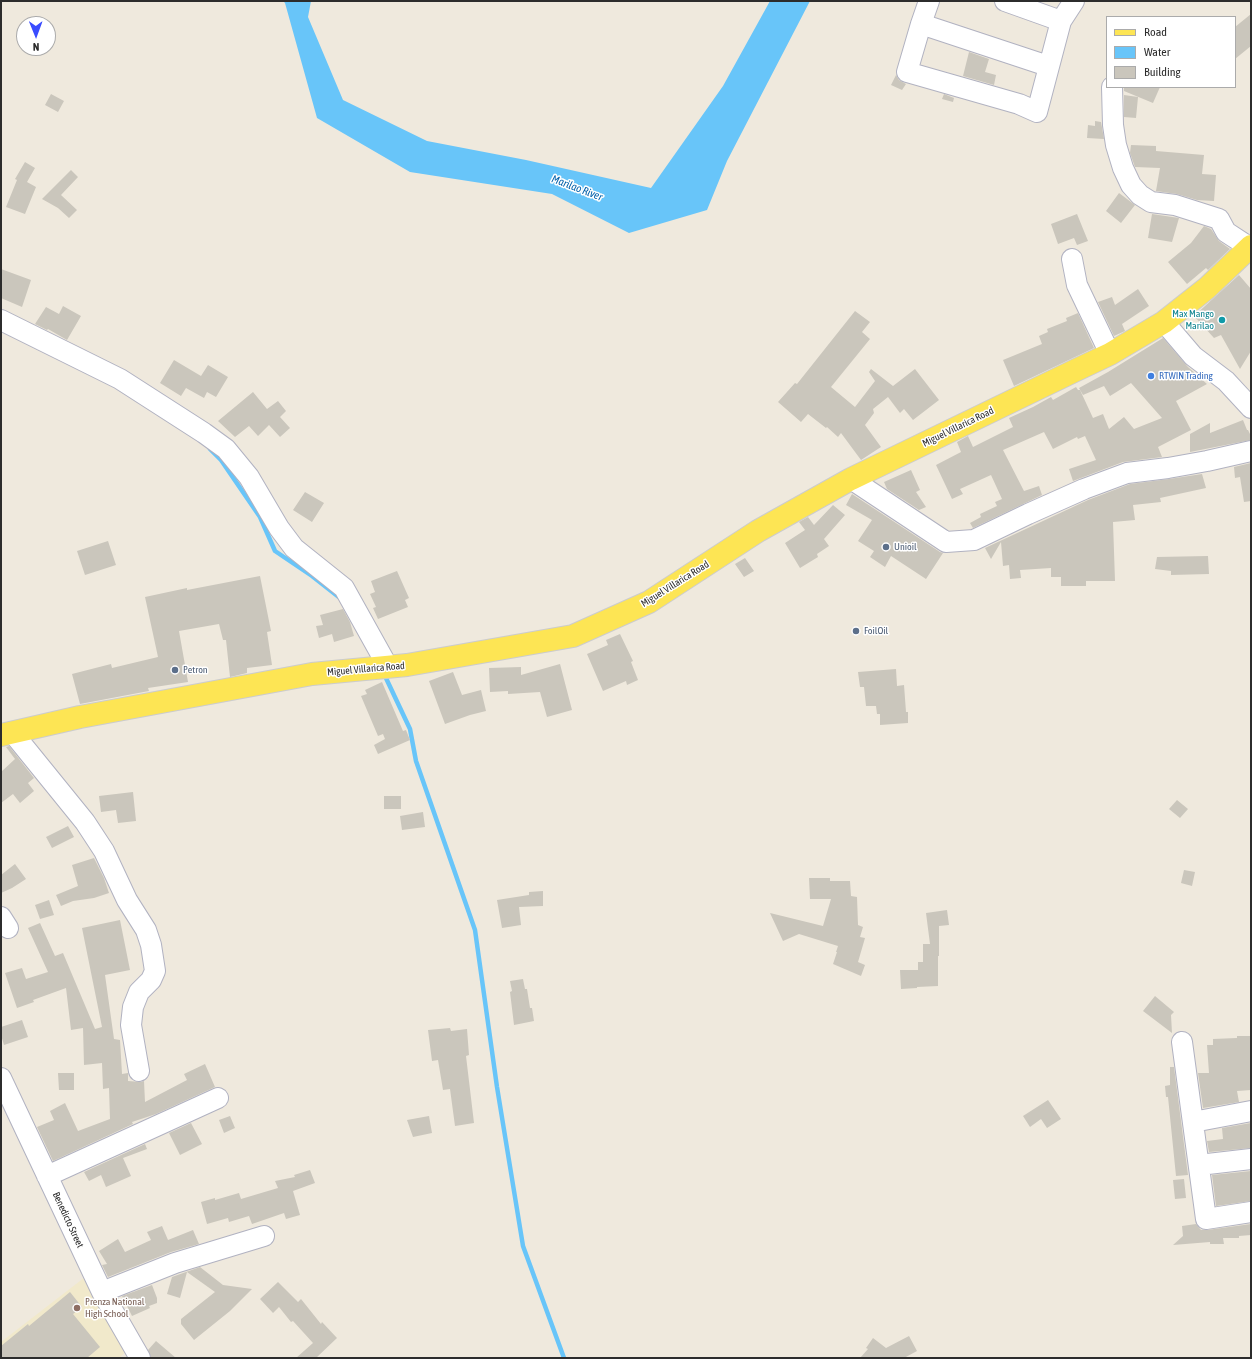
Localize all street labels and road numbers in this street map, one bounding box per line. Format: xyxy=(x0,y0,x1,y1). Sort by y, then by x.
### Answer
street label: Miguel Villarica Road xyxy=(920,405,996,449)
street label: Miguel Villarica Road xyxy=(639,558,711,610)
street label: Miguel Villarica Road xyxy=(327,660,405,678)
street label: Benedicto Street xyxy=(50,1190,86,1250)

